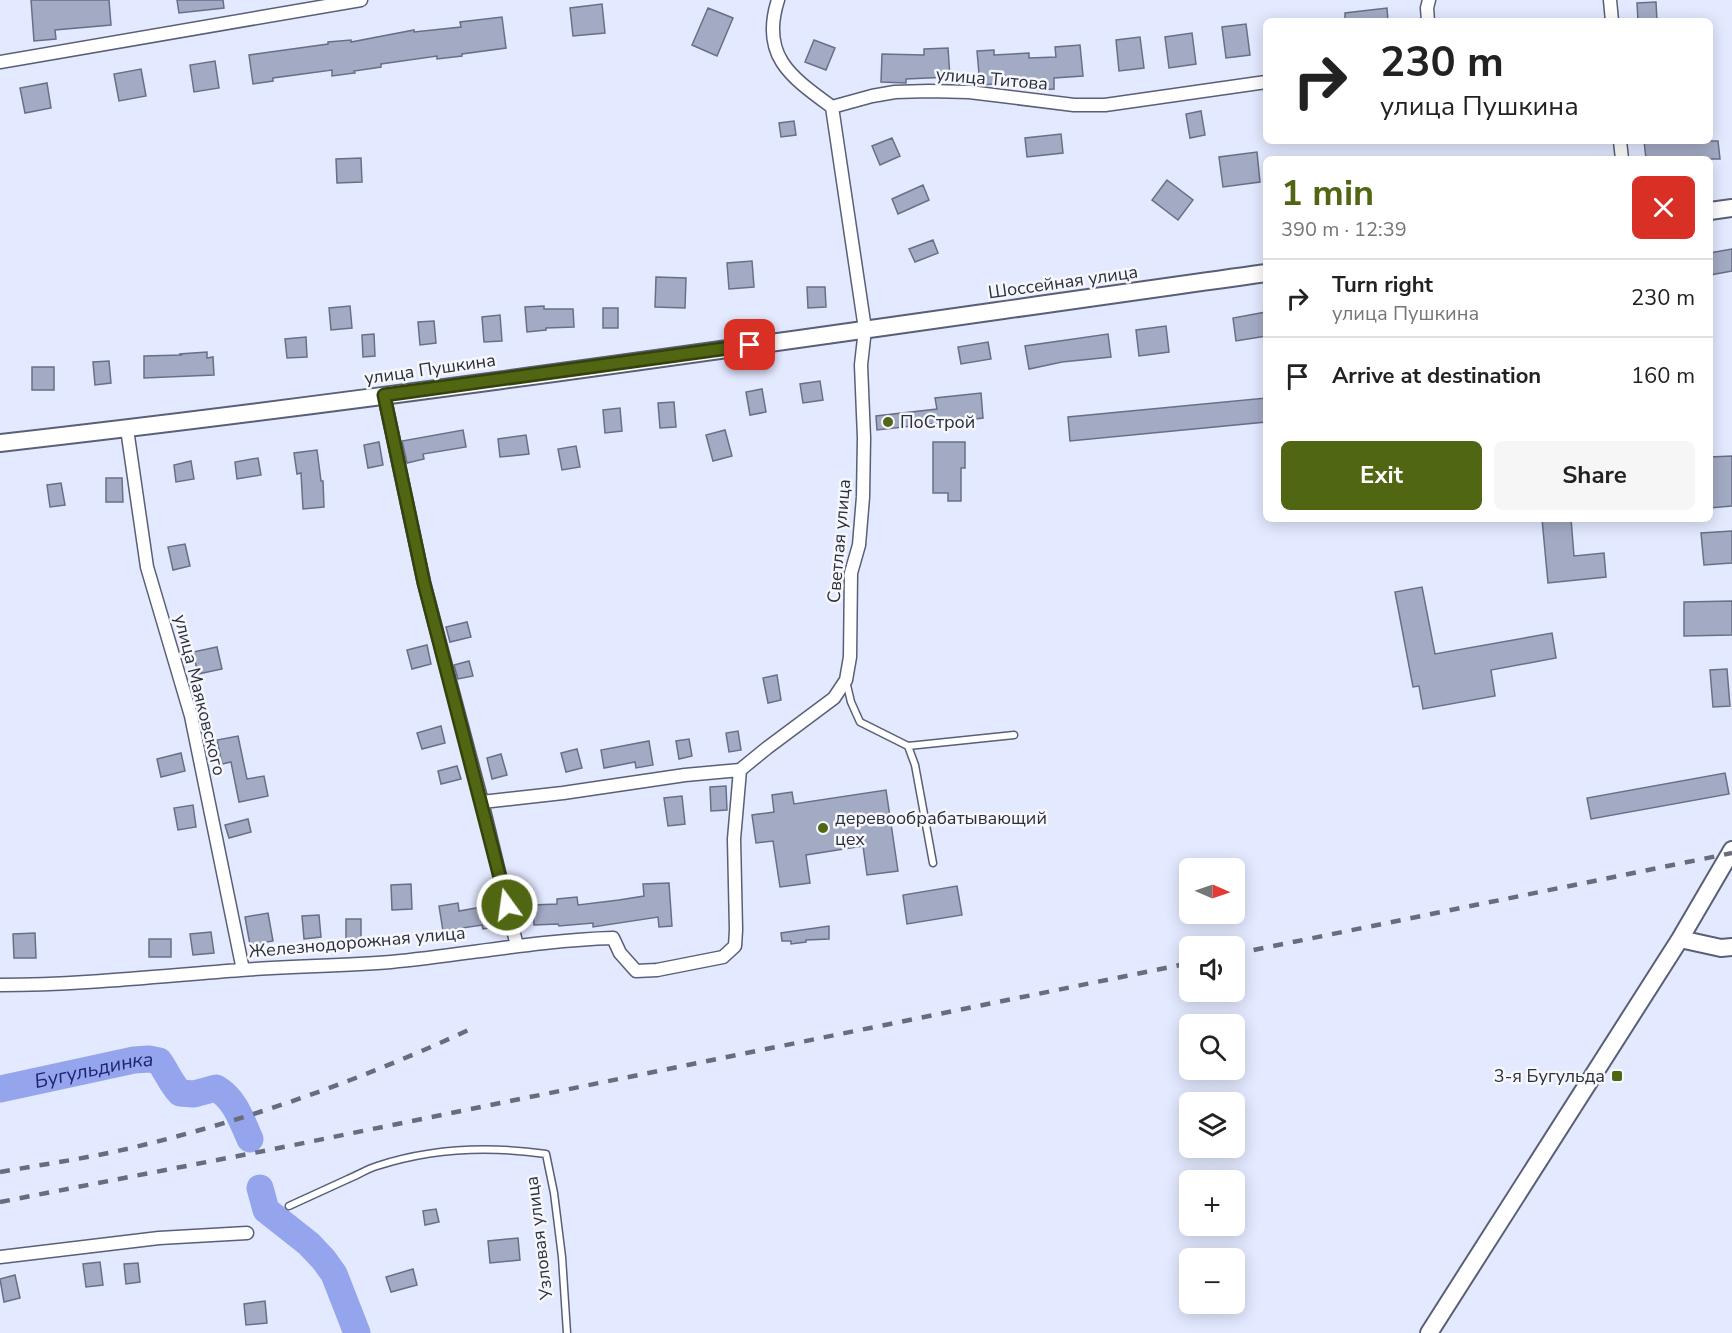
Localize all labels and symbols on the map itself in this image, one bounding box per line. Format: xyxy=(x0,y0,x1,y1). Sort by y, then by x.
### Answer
street label: улица Титова xyxy=(935,62,1049,96)
street label: Шоссейная улица xyxy=(986,260,1140,304)
pin xyxy=(724,319,775,370)
street label: улица Пушкина xyxy=(363,348,497,390)
place label: ПоСтрой xyxy=(900,410,975,434)
marker: ПоСтрой xyxy=(881,415,895,429)
street label: Светлая улица xyxy=(822,478,856,604)
street label: улица Маяковского xyxy=(168,612,232,778)
place label: деревообрабатывающий цех xyxy=(835,806,1047,851)
marker: деревообрабатывающий цех xyxy=(816,821,830,835)
north arrow xyxy=(1179,858,1245,924)
position arrow xyxy=(475,873,539,937)
street label: Железнодорожная улица xyxy=(248,921,466,963)
water label: Бугульдинка xyxy=(32,1045,154,1095)
place label: 3-я Бугульда xyxy=(1494,1064,1605,1088)
marker: 3-я Бугульда xyxy=(1610,1069,1624,1083)
street label: Узловая улица xyxy=(520,1175,559,1302)

